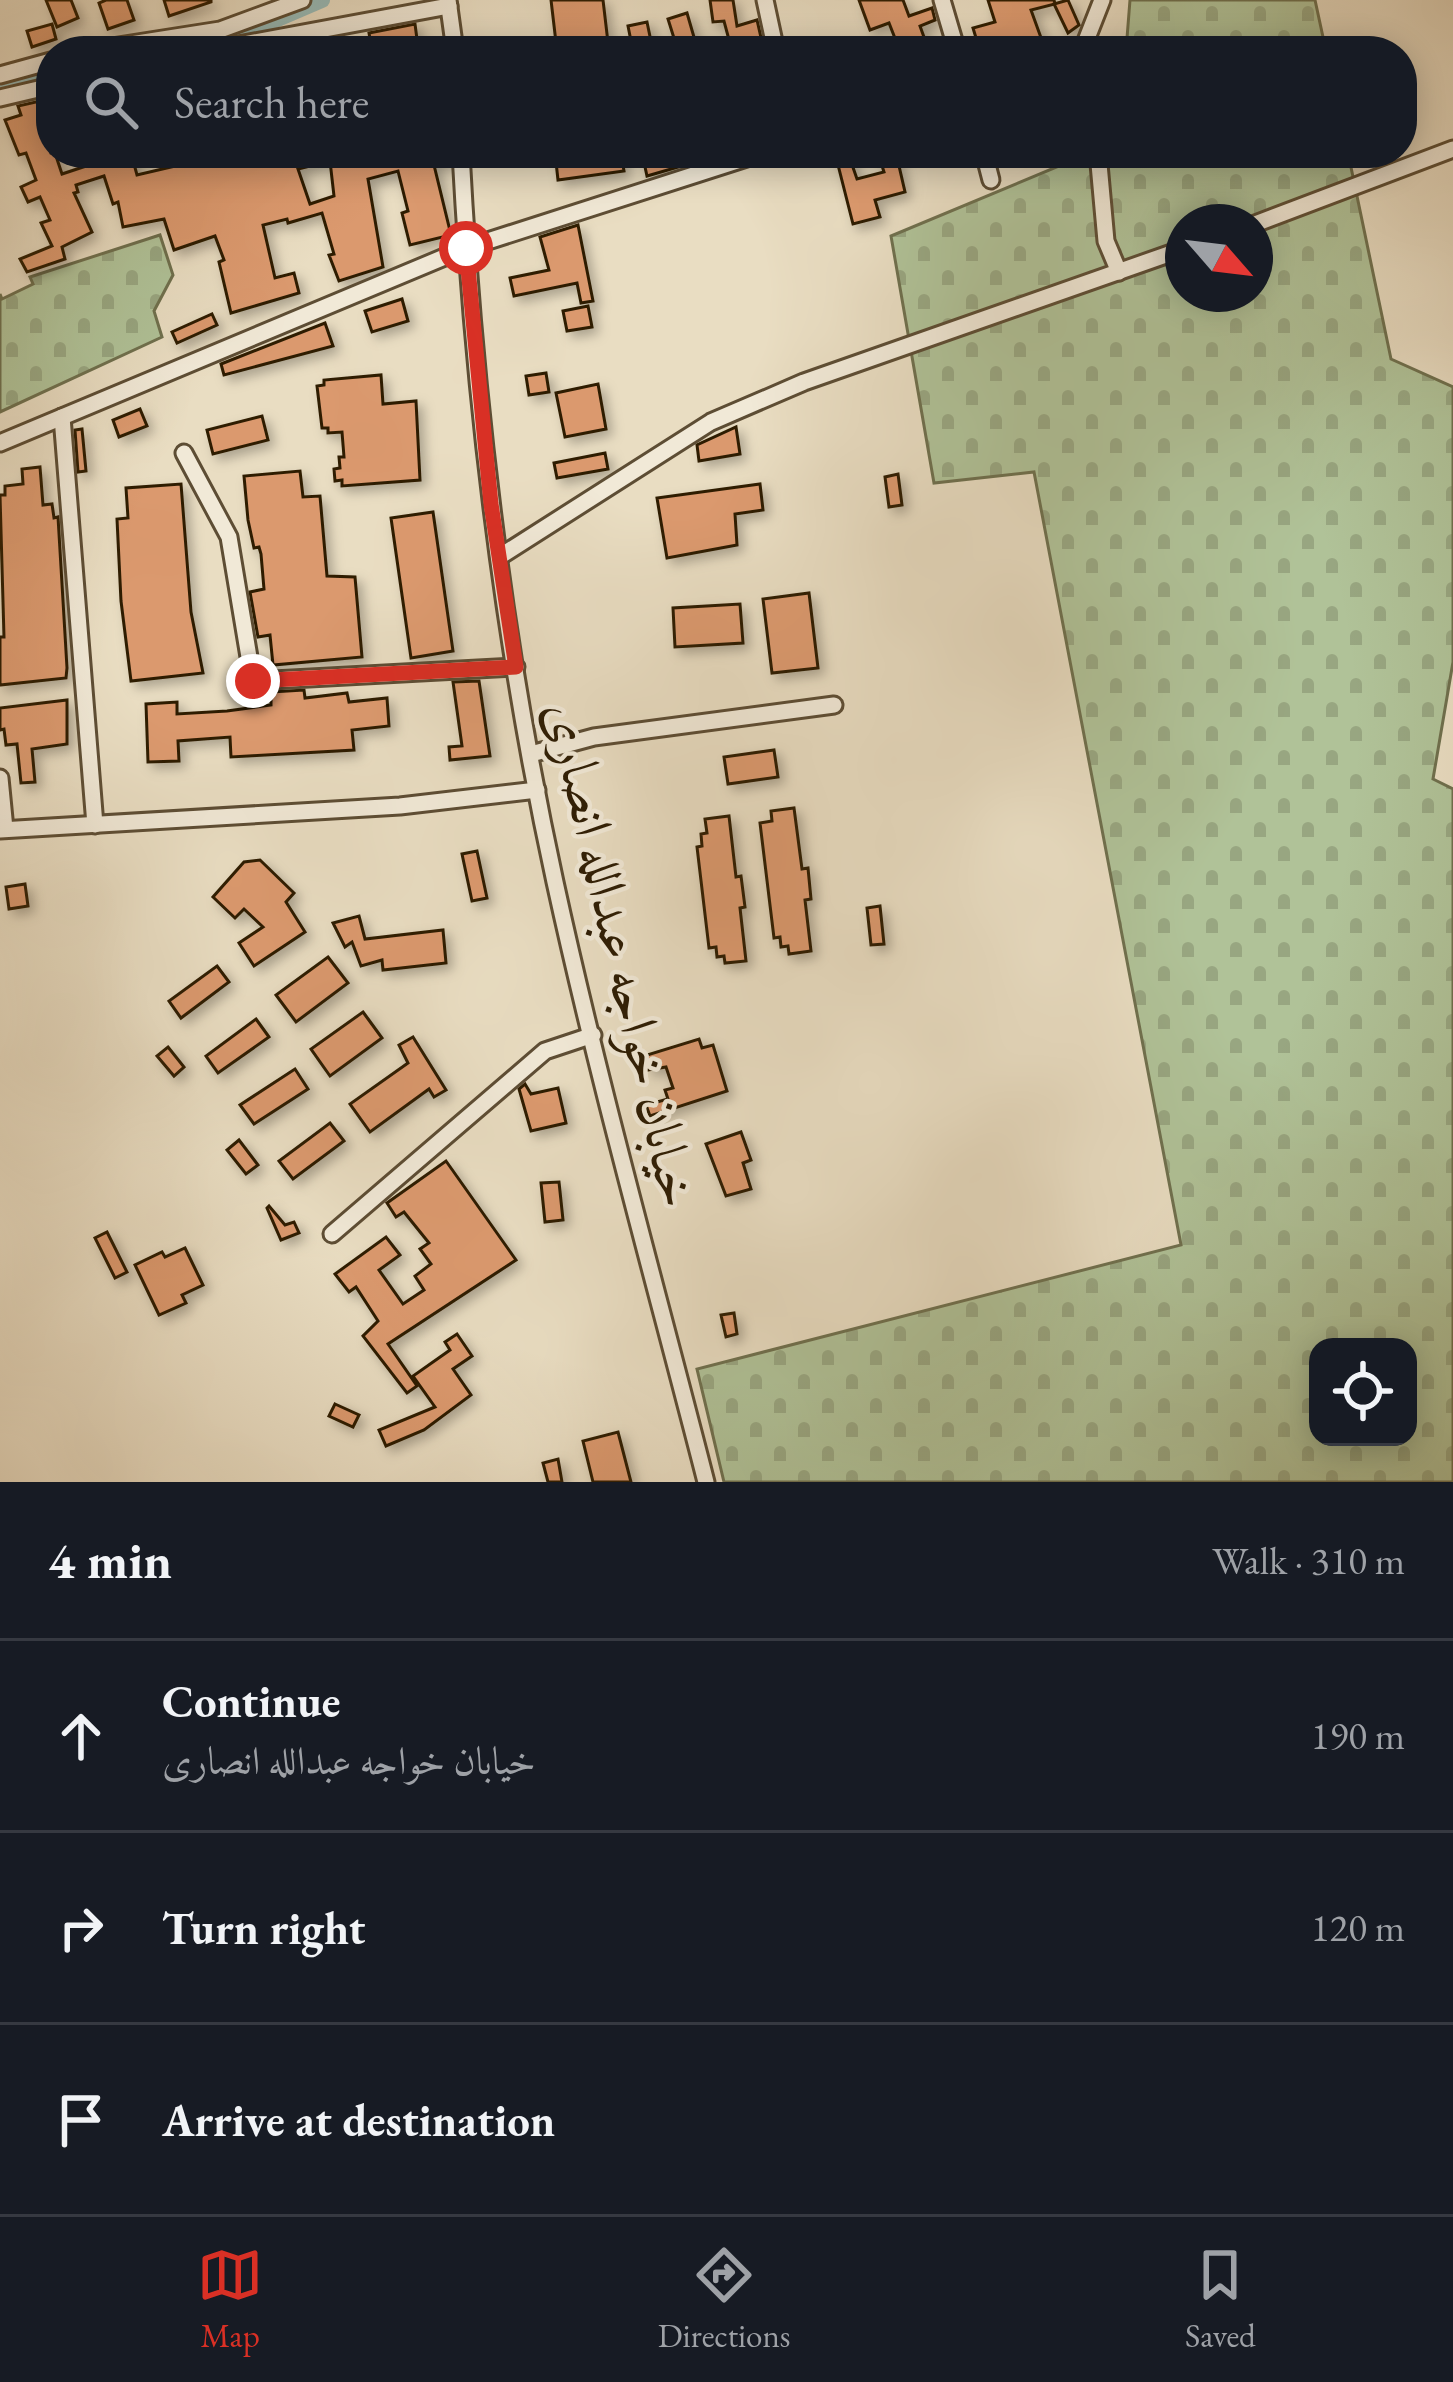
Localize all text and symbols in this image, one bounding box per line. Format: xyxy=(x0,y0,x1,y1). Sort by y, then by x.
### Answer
search box xyxy=(36,36,1417,168)
icon: search xyxy=(78,69,144,135)
text: Search here xyxy=(174,73,369,131)
north arrow xyxy=(1165,204,1273,312)
route start xyxy=(439,221,493,275)
route end xyxy=(226,654,280,708)
street label: خیابان خواجه عبدالله انصاری xyxy=(531,694,715,1214)
map controls xyxy=(1309,1338,1417,1446)
button: locate xyxy=(1309,1338,1417,1446)
text: 4 min xyxy=(48,1527,172,1593)
text: Walk · 310 m xyxy=(1212,1535,1405,1586)
text: Continue xyxy=(162,1672,340,1730)
icon: ahead xyxy=(48,1703,114,1769)
text: 190 m xyxy=(1311,1710,1405,1761)
text: خیابان خواجه عبدالله انصاری xyxy=(162,1735,536,1786)
icon: right xyxy=(48,1895,114,1961)
text: Turn right xyxy=(162,1899,365,1957)
text: 120 m xyxy=(1311,1902,1405,1953)
icon: arrive xyxy=(48,2087,114,2153)
text: Arrive at destination xyxy=(162,2091,555,2149)
tab: Map xyxy=(197,2242,263,2357)
tab: Directions xyxy=(658,2242,791,2357)
tab: Saved xyxy=(1185,2242,1256,2357)

